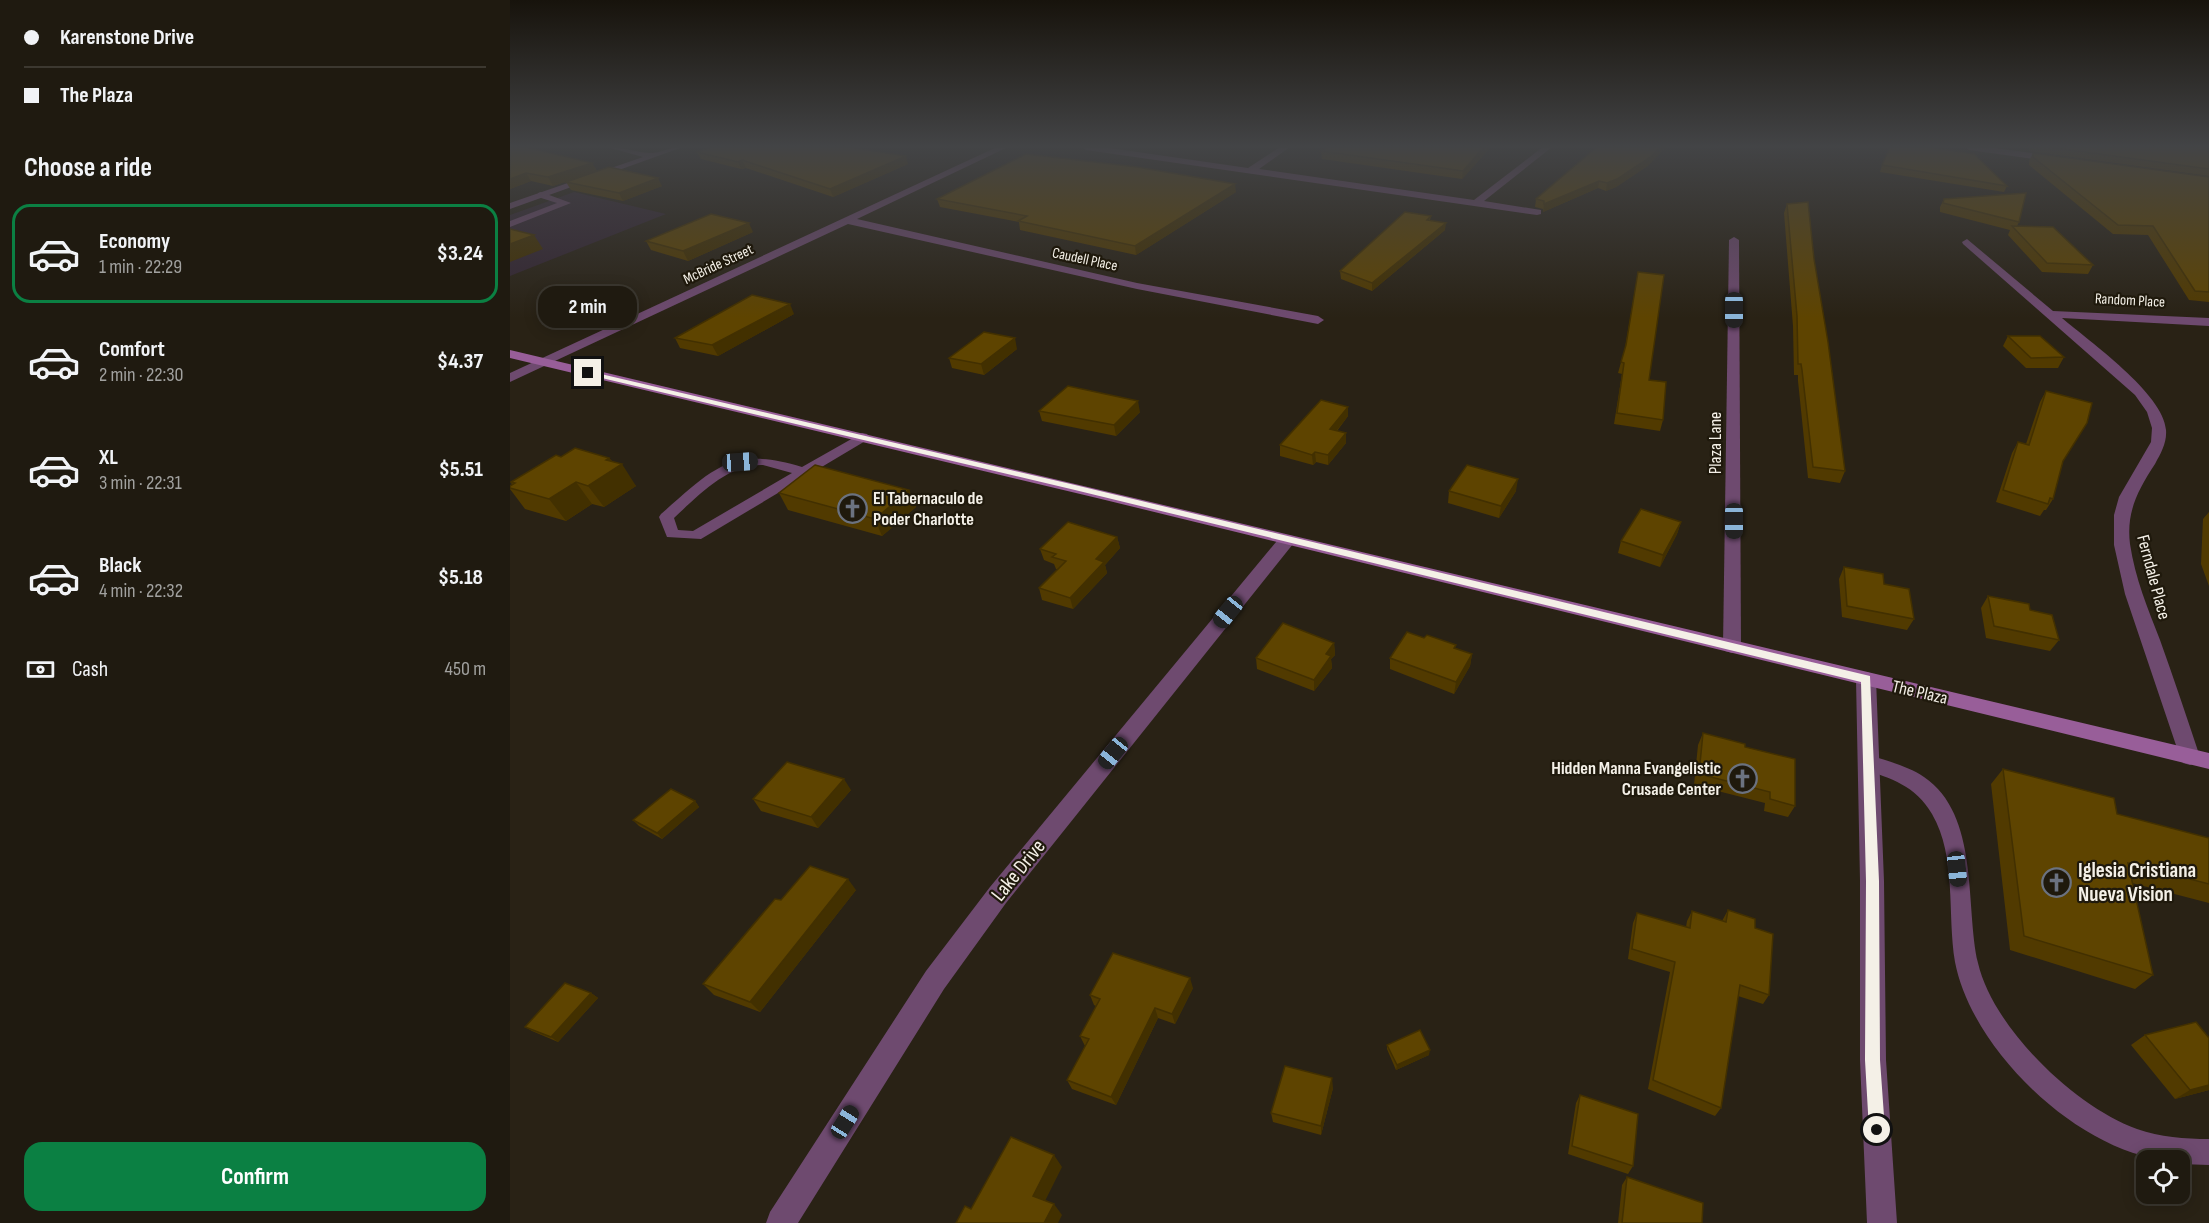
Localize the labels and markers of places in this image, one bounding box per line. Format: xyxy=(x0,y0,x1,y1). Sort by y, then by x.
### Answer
place label: El Tabernaculo de Poder Charlotte xyxy=(873,488,983,530)
church icon: El Tabernaculo de Poder Charlotte xyxy=(836,492,868,524)
place label: Hidden Manna Evangelistic Crusade Center xyxy=(1551,758,1721,800)
church icon: Hidden Manna Evangelistic Crusade Center xyxy=(1726,762,1758,794)
place label: Iglesia Cristiana Nueva Vision xyxy=(2078,858,2196,907)
church icon: Iglesia Cristiana Nueva Vision xyxy=(2041,866,2073,898)

